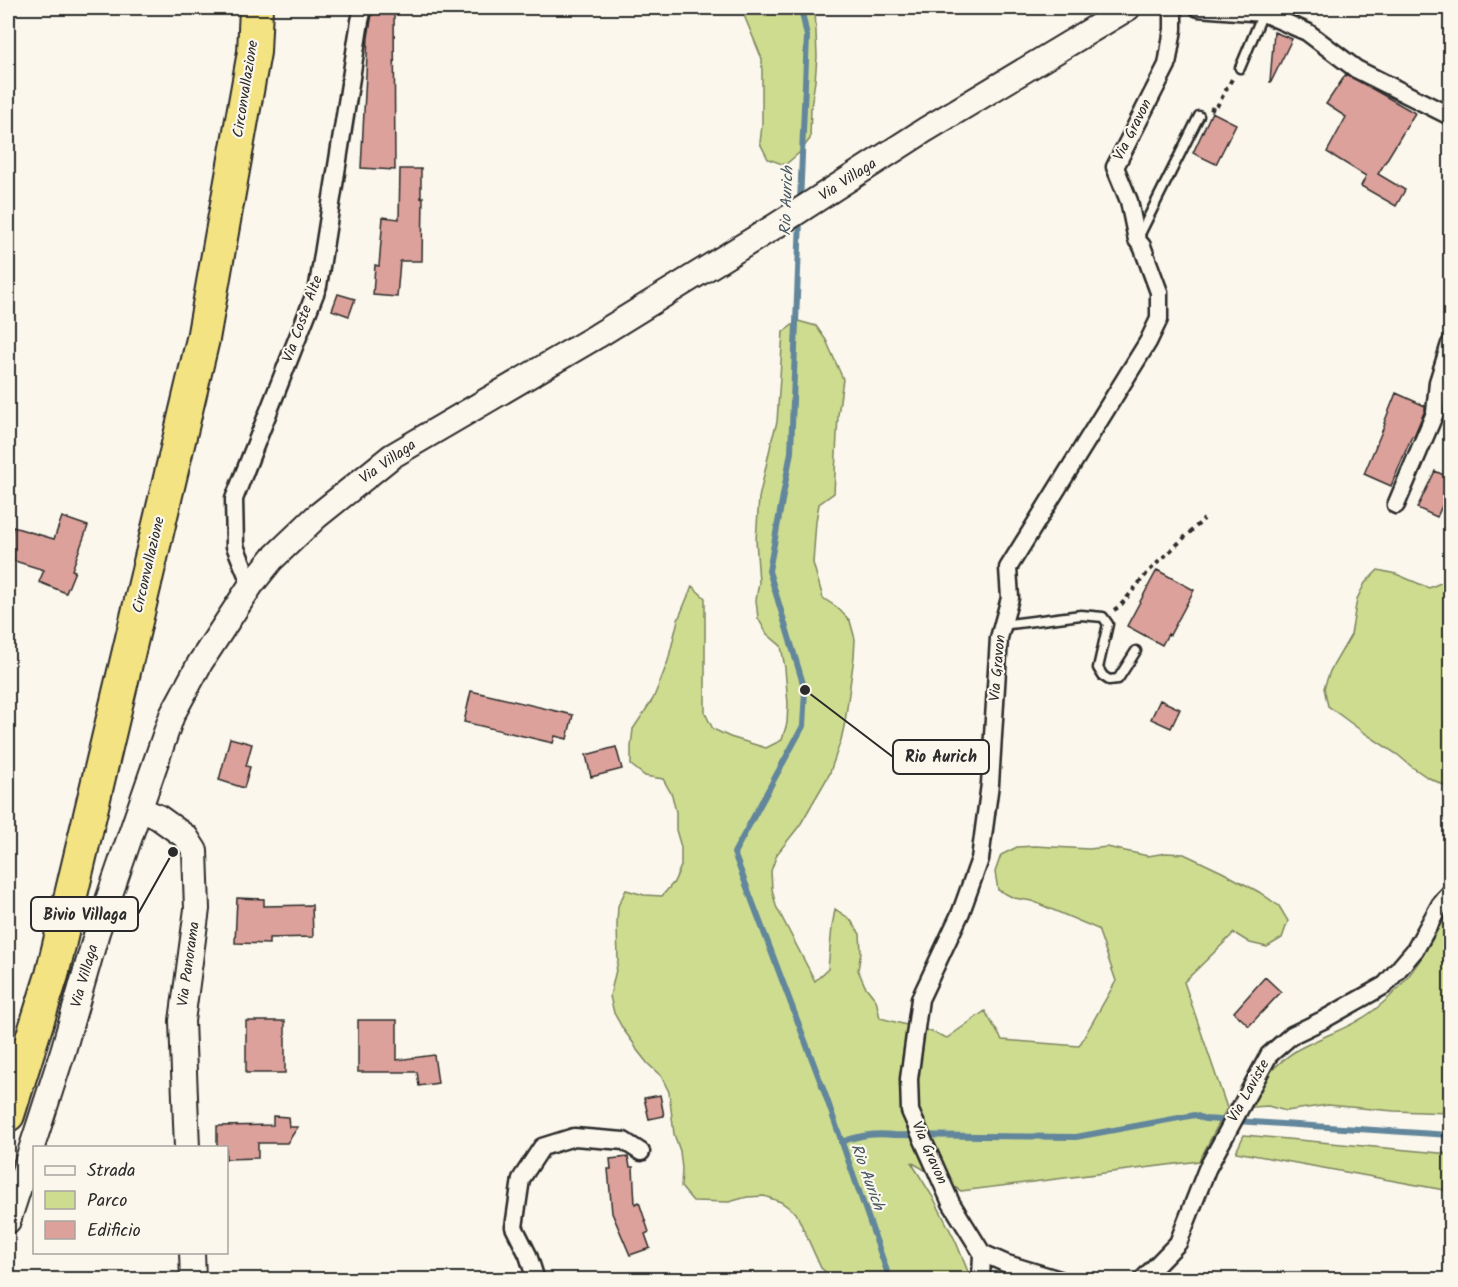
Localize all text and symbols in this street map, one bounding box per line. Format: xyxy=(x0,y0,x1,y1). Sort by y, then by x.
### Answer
street label: Circonvallazione xyxy=(226,38,266,139)
street label: Via Gravon xyxy=(1107,95,1159,165)
street label: Via Villaga xyxy=(814,152,882,208)
water label: Rio Aurich xyxy=(773,165,801,236)
street label: Via Coste Alte xyxy=(276,272,330,366)
street label: Via Villaga xyxy=(355,434,421,490)
street label: Circonvallazione xyxy=(126,514,172,616)
street label: Via Gravon xyxy=(983,634,1013,702)
callout: Rio Aurich xyxy=(893,740,989,774)
text: Rio Aurich xyxy=(905,745,977,770)
callout: Bivio Villaga xyxy=(31,897,138,931)
text: Bivio Villaga xyxy=(43,903,127,928)
street label: Via Panorama xyxy=(171,920,207,1008)
street label: Via Villaga xyxy=(65,942,105,1010)
street label: Via Laviste xyxy=(1222,1055,1276,1127)
street label: Via Gravon xyxy=(904,1118,954,1188)
water label: Rio Aurich xyxy=(843,1140,891,1215)
legend xyxy=(33,1146,228,1254)
text: Strada xyxy=(87,1157,135,1186)
text: Parco xyxy=(87,1187,127,1216)
text: Edificio xyxy=(87,1217,141,1246)

